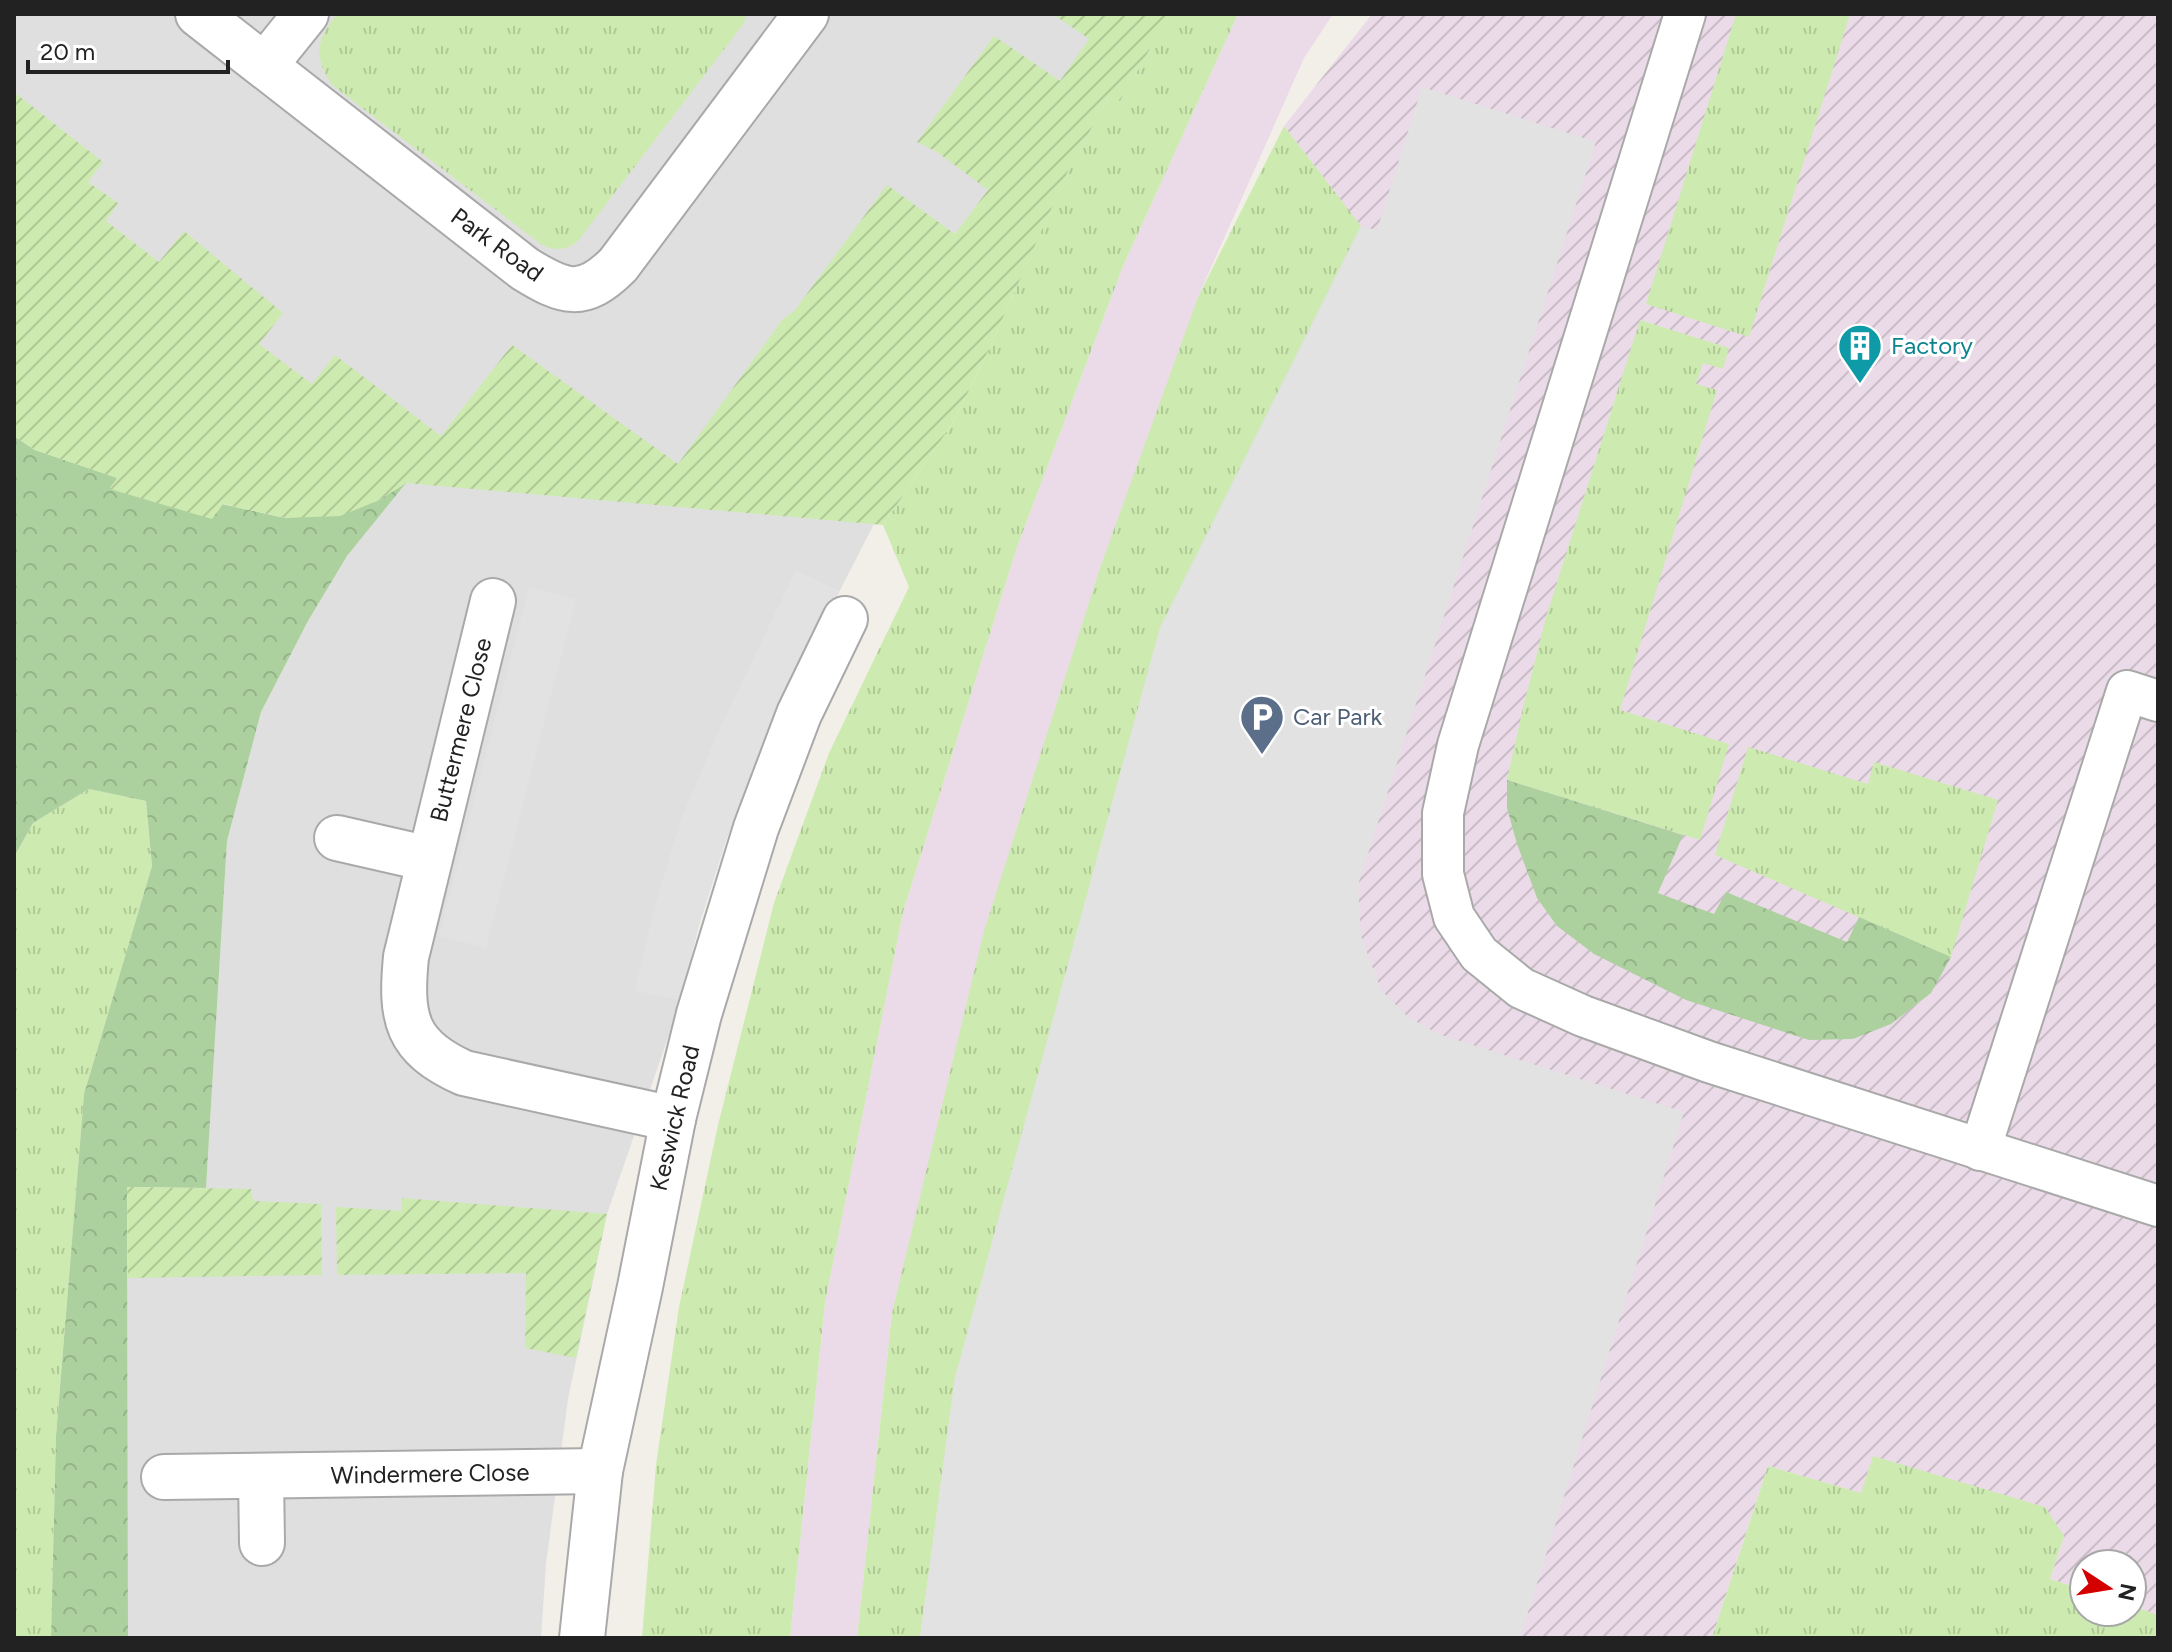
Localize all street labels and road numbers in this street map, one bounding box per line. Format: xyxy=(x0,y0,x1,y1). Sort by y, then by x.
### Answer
street label: Park Road xyxy=(446,201,549,288)
street label: Buttermere Close xyxy=(424,635,497,825)
street label: Keswick Road xyxy=(644,1042,705,1194)
street label: Windermere Close xyxy=(330,1457,530,1490)

